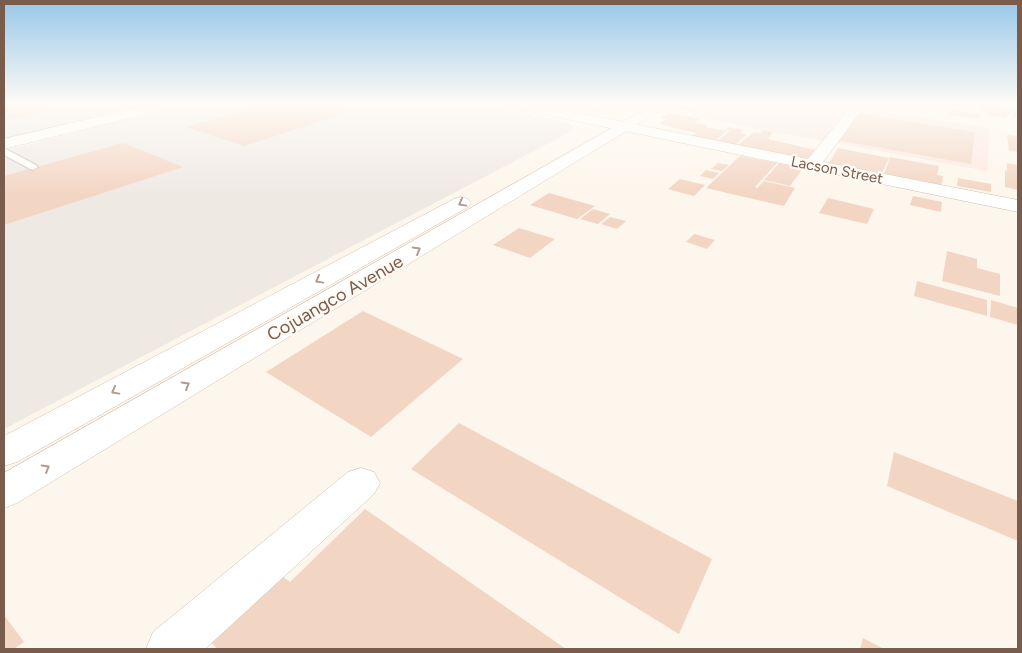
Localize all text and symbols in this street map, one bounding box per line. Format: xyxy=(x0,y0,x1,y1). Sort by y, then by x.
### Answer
street label: Lacson Street xyxy=(789,152,885,188)
one-way arrow xyxy=(458,196,467,206)
one-way arrow xyxy=(411,246,420,256)
street label: Cojuangco Avenue xyxy=(263,250,407,346)
one-way arrow xyxy=(315,274,324,284)
one-way arrow xyxy=(180,382,189,392)
one-way arrow xyxy=(111,385,120,395)
one-way arrow xyxy=(40,464,49,474)

